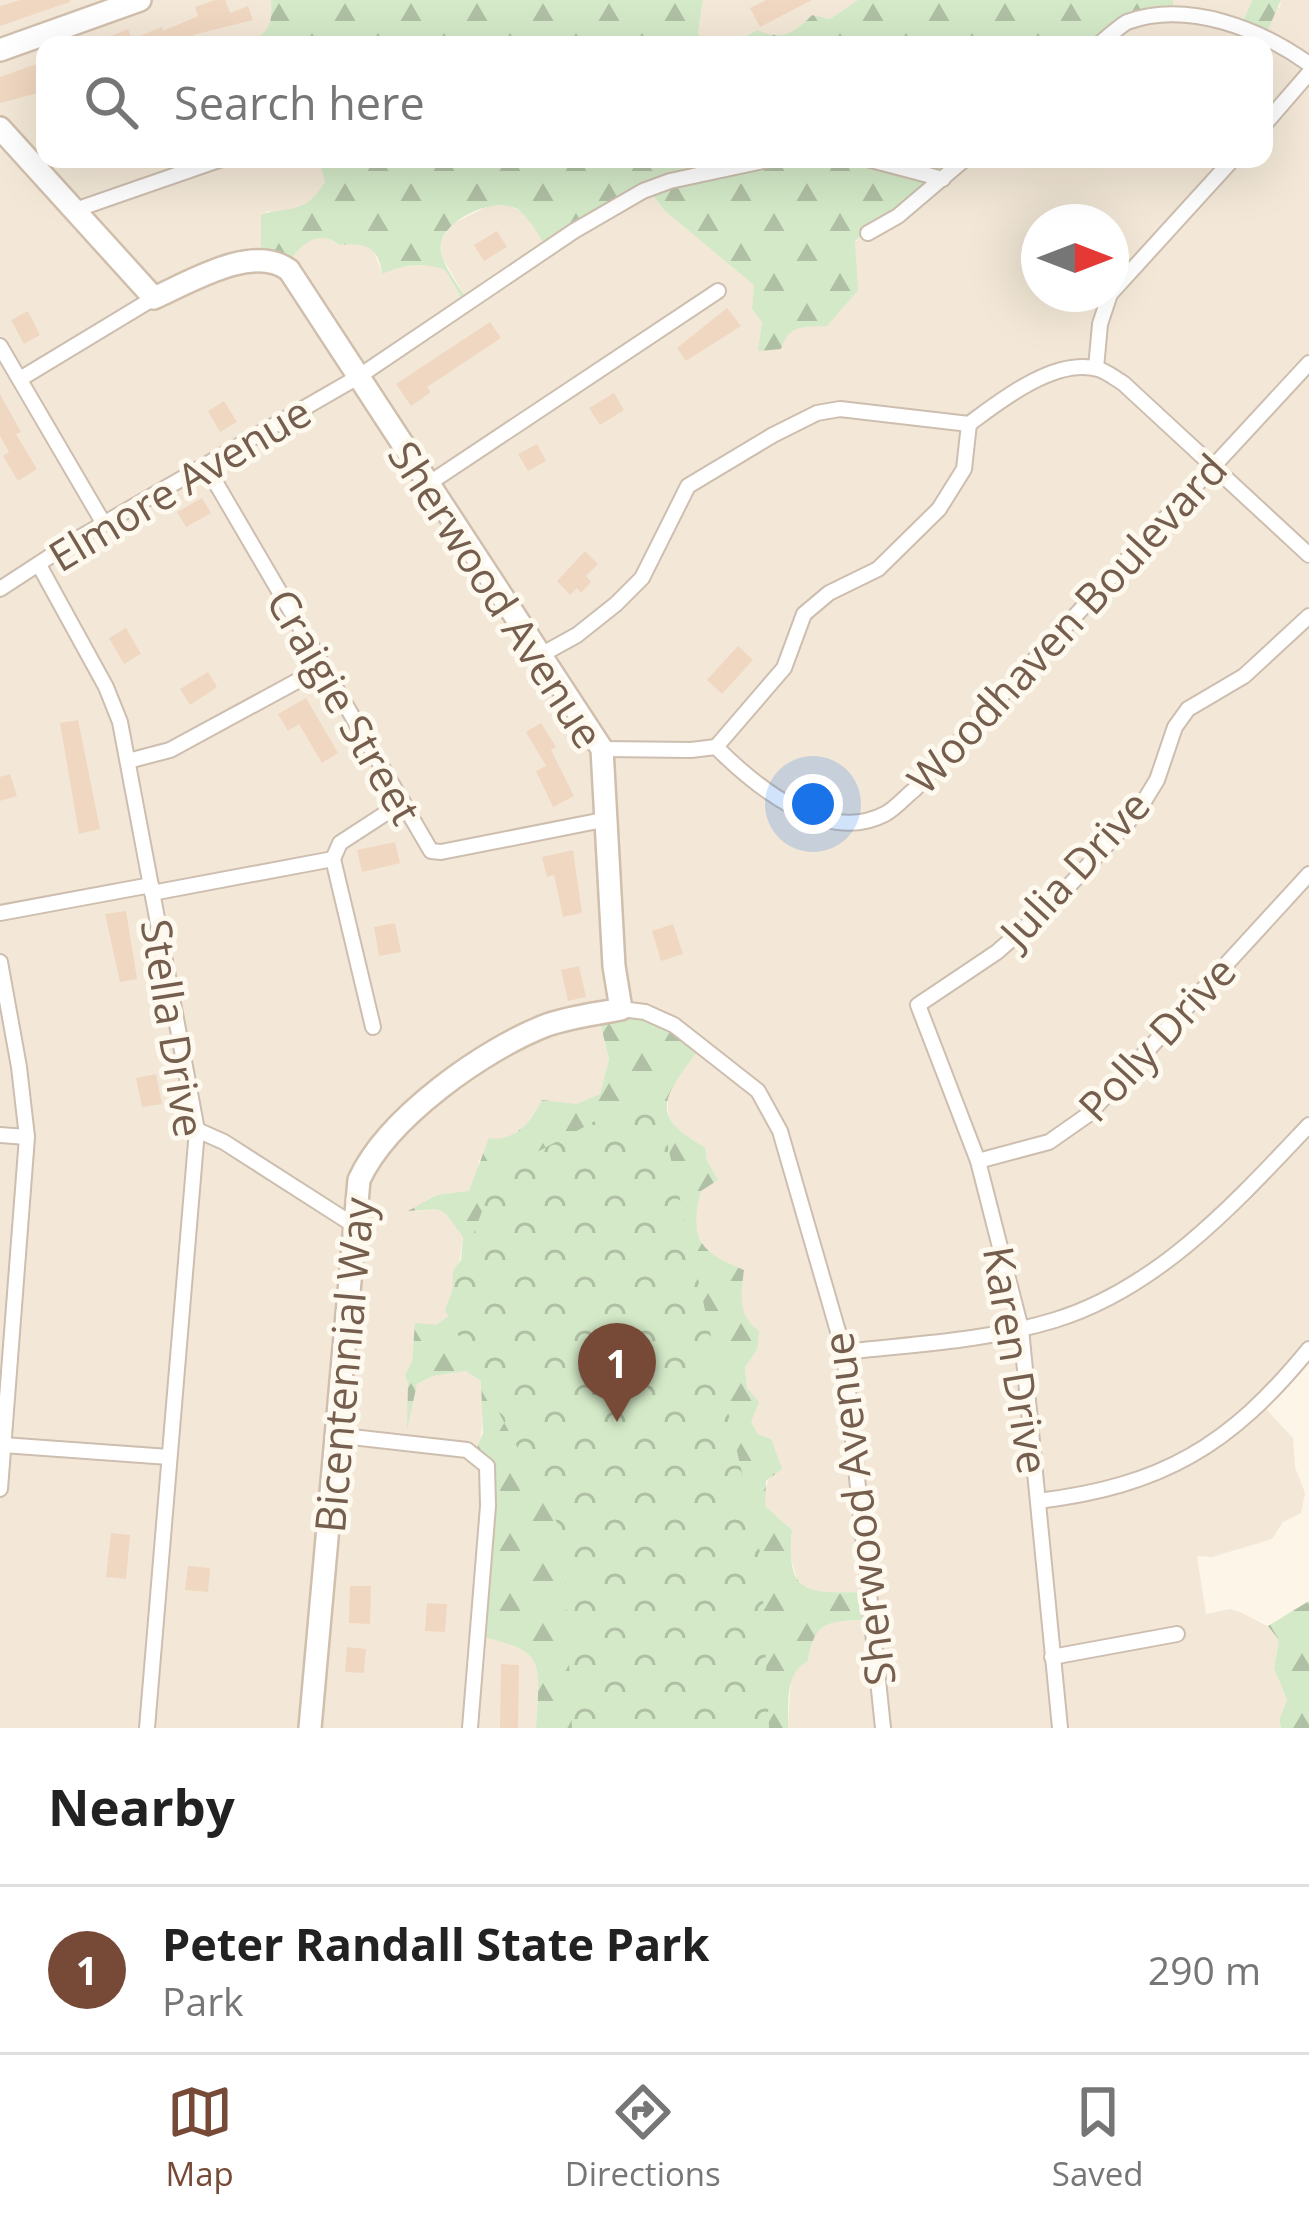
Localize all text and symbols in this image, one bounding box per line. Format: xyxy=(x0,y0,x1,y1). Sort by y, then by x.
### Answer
search box xyxy=(36,36,1273,168)
icon: search xyxy=(78,69,144,135)
text: Search here xyxy=(174,72,425,133)
north arrow xyxy=(1021,204,1129,312)
street label: Elmore Avenue xyxy=(37,382,321,584)
street label: Sherwood Avenue xyxy=(376,429,618,759)
street label: Woodhaven Boulevard xyxy=(893,441,1239,805)
street label: Craigie Street xyxy=(255,578,435,834)
your location xyxy=(783,774,843,834)
street label: Julia Drive xyxy=(984,777,1161,962)
street label: Stella Drive xyxy=(129,915,219,1141)
street label: Polly Drive xyxy=(1065,943,1247,1133)
street label: Bicentennial Way xyxy=(300,1194,386,1535)
street label: Karen Drive xyxy=(971,1242,1063,1478)
pin: 1 xyxy=(578,1323,656,1422)
street label: Sherwood Avenue xyxy=(808,1329,908,1689)
text: Nearby xyxy=(48,1771,235,1841)
text: Peter Randall State Park xyxy=(162,1913,709,1974)
text: 1 xyxy=(76,1943,98,1996)
text: 290 m xyxy=(1148,1943,1261,1996)
text: Park xyxy=(162,1974,244,2027)
tab: Map xyxy=(166,2079,234,2196)
tab: Directions xyxy=(565,2079,721,2196)
tab: Saved xyxy=(1052,2079,1143,2196)

